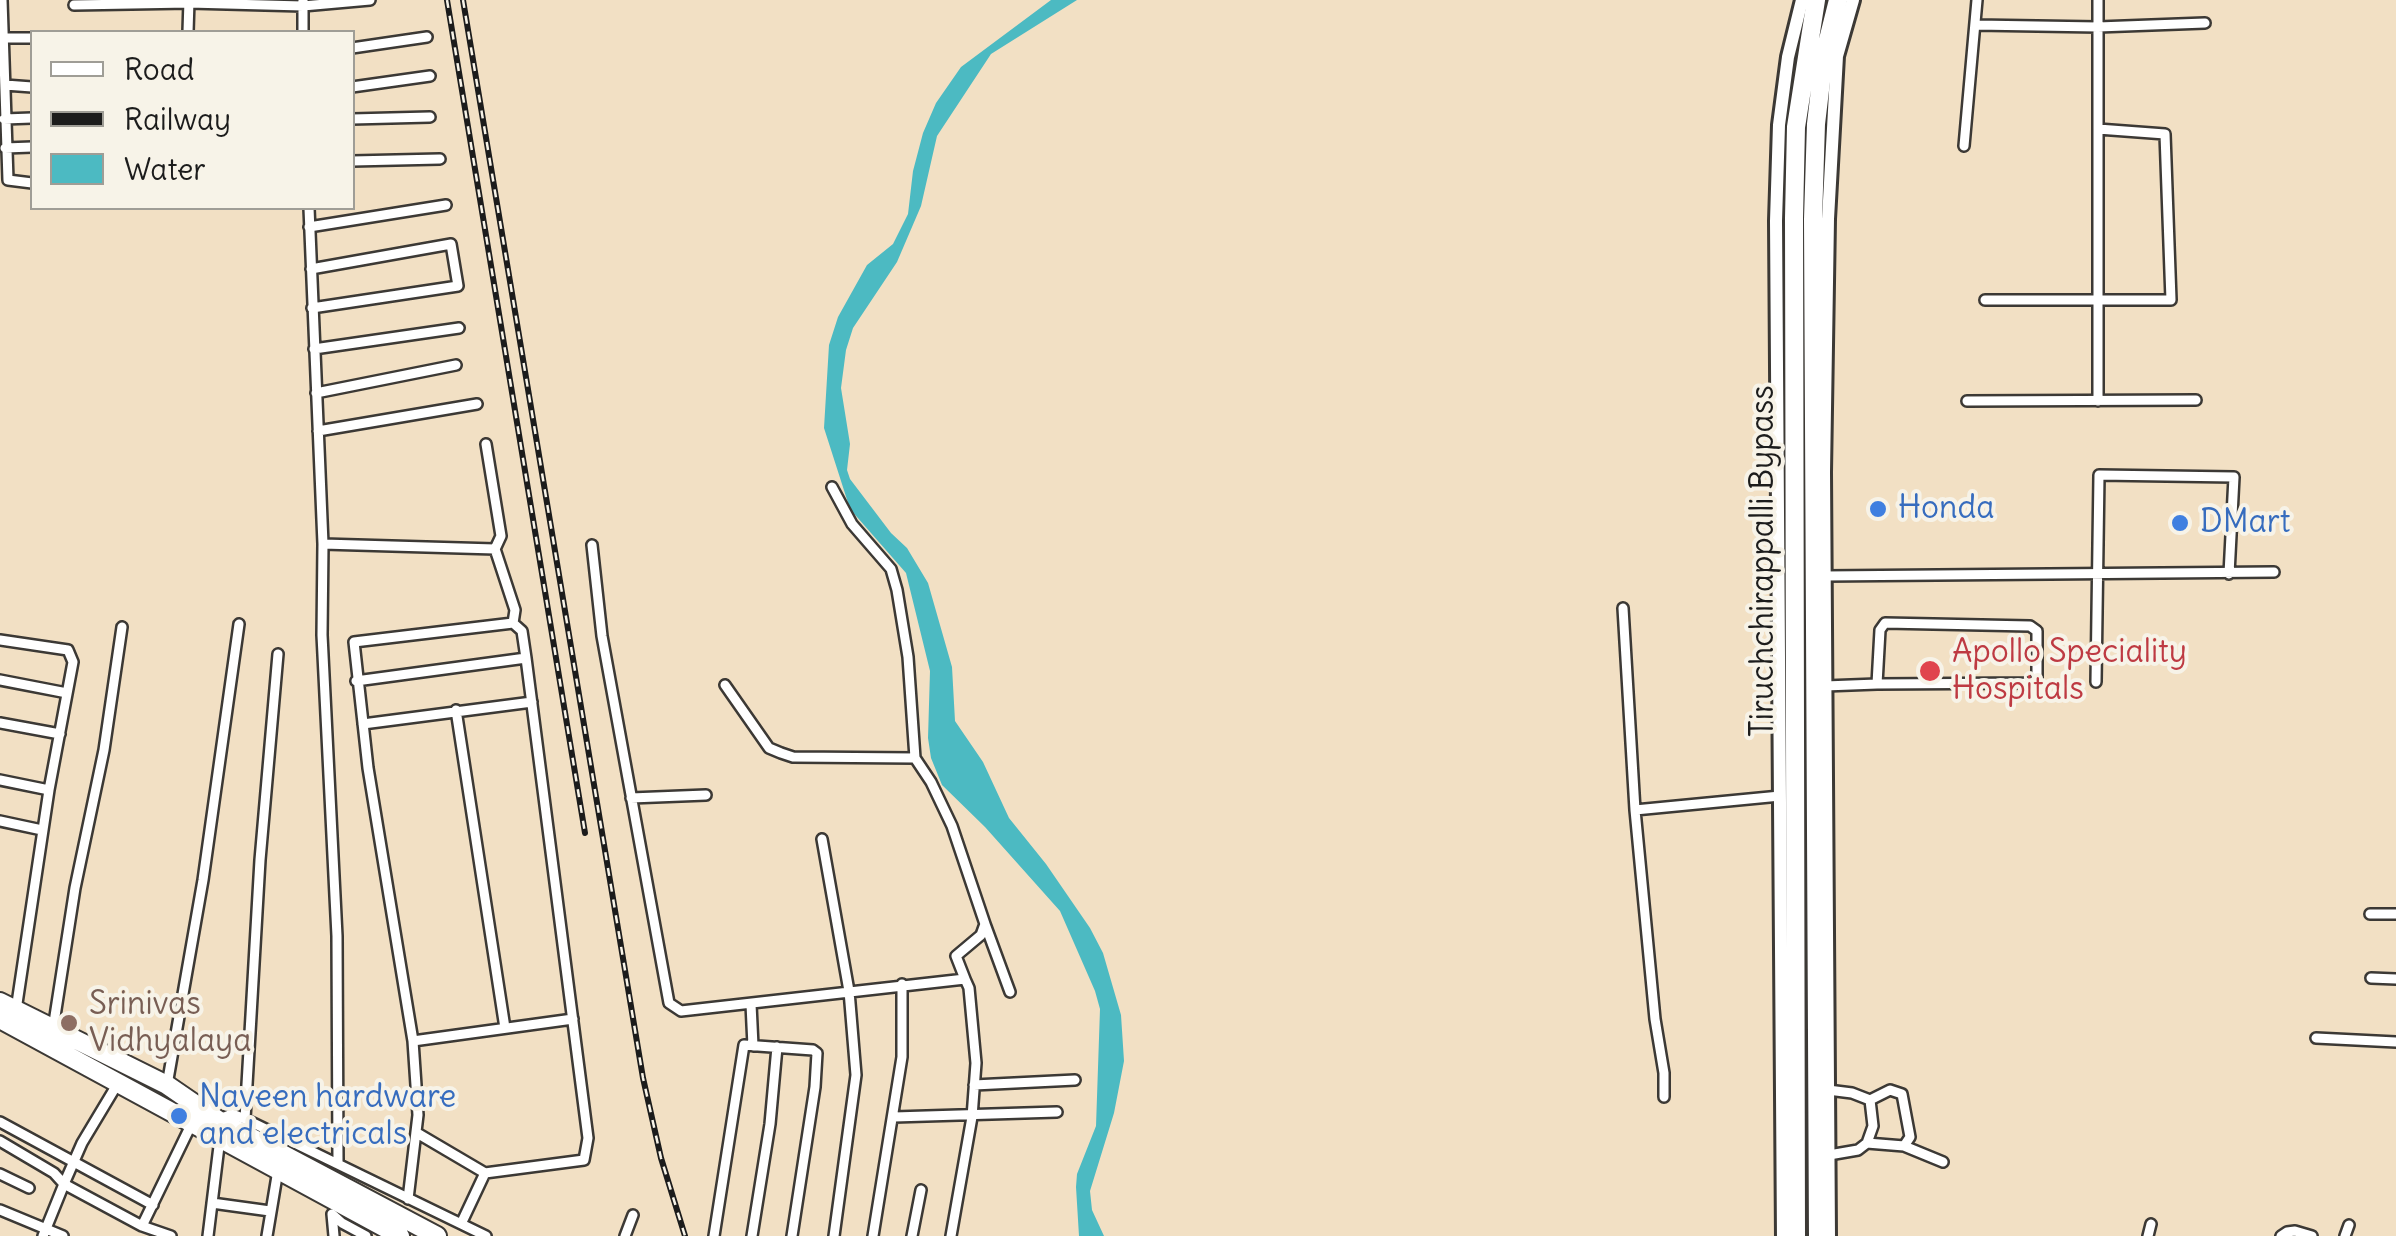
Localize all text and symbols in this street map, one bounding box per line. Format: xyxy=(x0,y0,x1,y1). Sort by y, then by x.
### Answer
legend xyxy=(30,30,355,210)
text: Road xyxy=(124,50,194,88)
text: Railway xyxy=(124,100,231,138)
text: Water xyxy=(124,150,206,188)
street label: Tiruchchirappalli Bypass xyxy=(1745,385,1783,737)
place label: Honda xyxy=(1898,490,1995,528)
marker: Honda xyxy=(1867,498,1889,520)
place label: DMart xyxy=(2200,504,2291,542)
marker: DMart xyxy=(2169,512,2191,534)
place label: Apollo Speciality Hospitals xyxy=(1952,634,2187,709)
marker: Apollo Speciality Hospitals xyxy=(1917,658,1943,684)
place label: Srinivas Vidhyalaya xyxy=(89,986,251,1061)
marker: Srinivas Vidhyalaya xyxy=(58,1012,80,1034)
place label: Naveen hardware and electricals xyxy=(199,1079,456,1154)
marker: Naveen hardware and electricals xyxy=(168,1105,190,1127)

